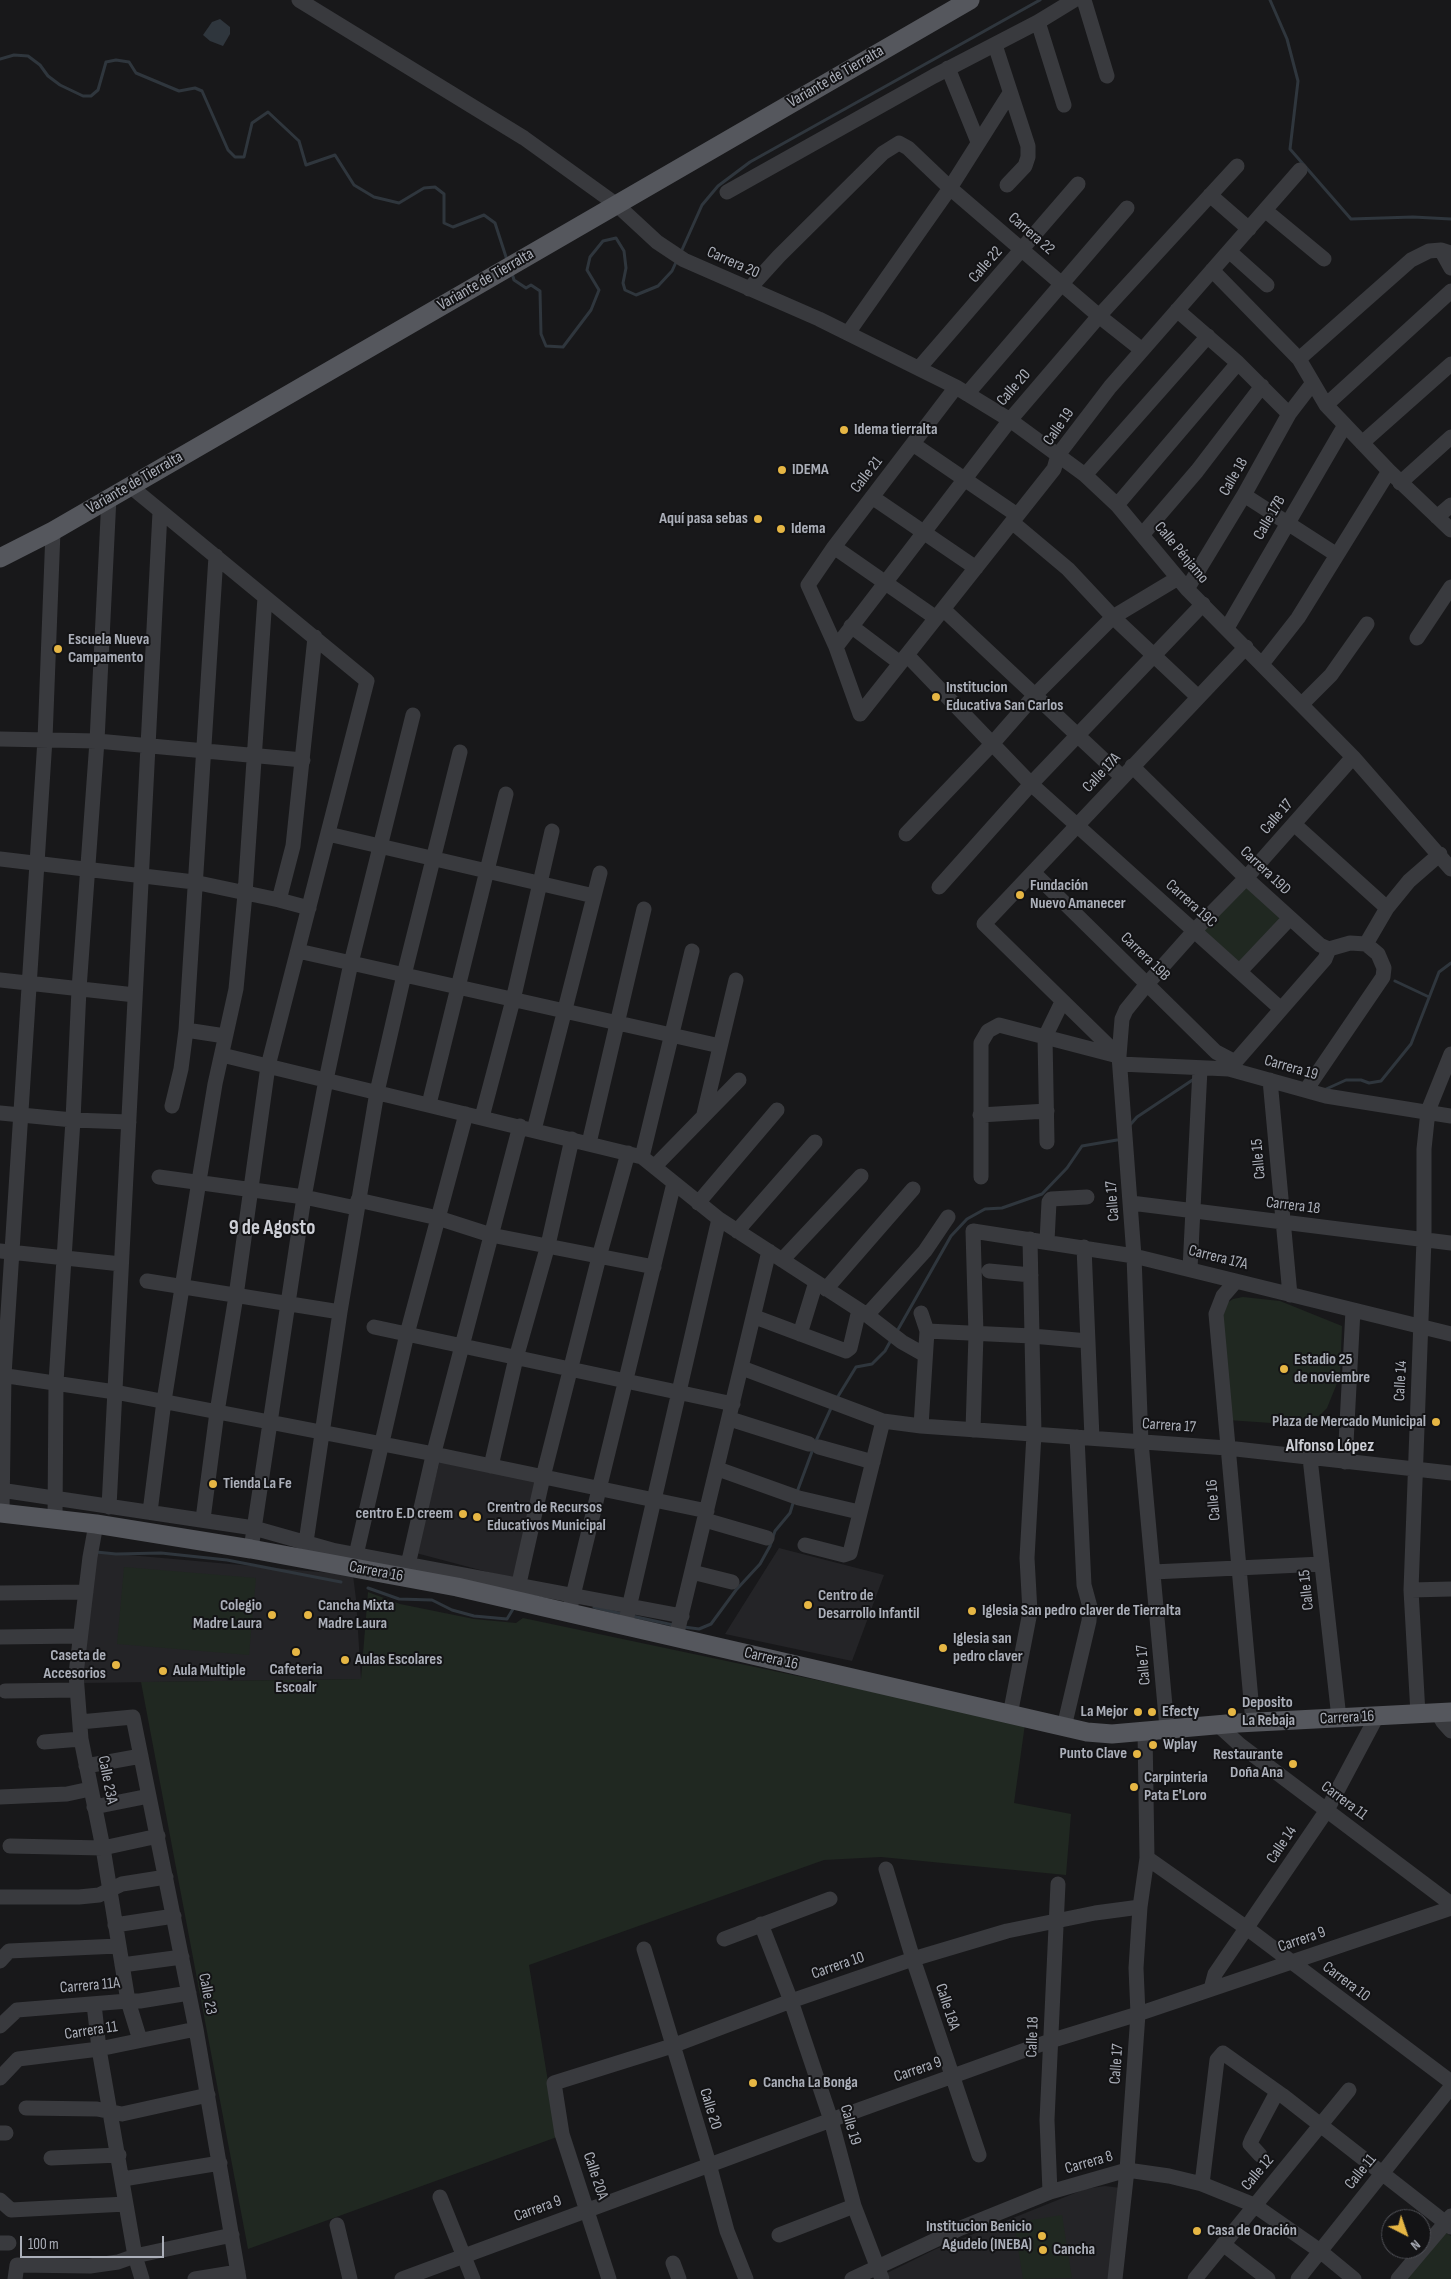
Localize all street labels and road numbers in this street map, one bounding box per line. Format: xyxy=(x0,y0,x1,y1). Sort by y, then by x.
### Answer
street label: Variante de Tierralta xyxy=(784,42,888,112)
street label: Carrera 22 xyxy=(1004,209,1058,259)
street label: Carrera 20 xyxy=(704,243,762,283)
street label: Calle 22 xyxy=(965,243,1007,287)
street label: Variante de Tierralta xyxy=(434,245,538,315)
street label: Calle 20 xyxy=(993,366,1035,410)
street label: Calle 19 xyxy=(1039,405,1079,449)
street label: Variante de Tierralta xyxy=(83,448,187,518)
street label: Calle 21 xyxy=(847,453,887,497)
street label: Calle 18 xyxy=(1215,454,1253,500)
street label: Calle 17B xyxy=(1250,493,1290,543)
street label: Calle Pénjamo xyxy=(1150,518,1212,588)
street label: Calle 17A xyxy=(1079,749,1125,797)
street label: Calle 17 xyxy=(1256,795,1298,839)
street label: Carrera 19D xyxy=(1236,843,1294,899)
street label: Carrera 19C xyxy=(1161,876,1221,932)
street label: Carrera 19B xyxy=(1116,929,1174,985)
street label: Carrera 19 xyxy=(1262,1051,1320,1085)
street label: Calle 15 xyxy=(1248,1138,1270,1180)
street label: Calle 17 xyxy=(1102,1180,1124,1222)
street label: Carrera 18 xyxy=(1265,1193,1321,1219)
street label: Carrera 17A xyxy=(1186,1241,1250,1275)
street label: Calle 14 xyxy=(1390,1360,1412,1402)
street label: Carrera 17 xyxy=(1141,1415,1197,1437)
street label: Calle 16 xyxy=(1203,1479,1225,1521)
street label: Carrera 16 xyxy=(347,1557,405,1587)
street label: Calle 15 xyxy=(1295,1569,1319,1611)
street label: Carrera 16 xyxy=(742,1643,800,1675)
street label: Calle 17 xyxy=(1133,1644,1155,1686)
street label: Carrera 16 xyxy=(1319,1707,1375,1729)
street label: Calle 23A xyxy=(93,1754,121,1806)
street label: Carrera 11 xyxy=(1317,1777,1371,1825)
street label: Calle 14 xyxy=(1263,1823,1301,1867)
street label: Carrera 9 xyxy=(1276,1923,1328,1957)
street label: Carrera 10 xyxy=(809,1948,867,1984)
street label: Carrera 10 xyxy=(1318,1958,1374,2006)
street label: Calle 23 xyxy=(194,1972,220,2016)
street label: Carrera 11A xyxy=(59,1974,121,1998)
street label: Calle 18A xyxy=(930,1981,964,2033)
street label: Calle 18 xyxy=(1023,2016,1043,2058)
street label: Carrera 11 xyxy=(63,2017,119,2045)
street label: Calle 17 xyxy=(1106,2043,1128,2085)
street label: Carrera 9 xyxy=(892,2053,944,2087)
street label: Calle 20 xyxy=(695,2086,725,2132)
street label: Calle 19 xyxy=(835,2103,865,2147)
street label: Carrera 8 xyxy=(1063,2147,1115,2179)
street label: Calle 20A xyxy=(578,2150,612,2202)
street label: Calle 12 xyxy=(1237,2151,1279,2195)
street label: Calle 11 xyxy=(1341,2151,1381,2193)
street label: Carrera 9 xyxy=(512,2192,564,2226)

